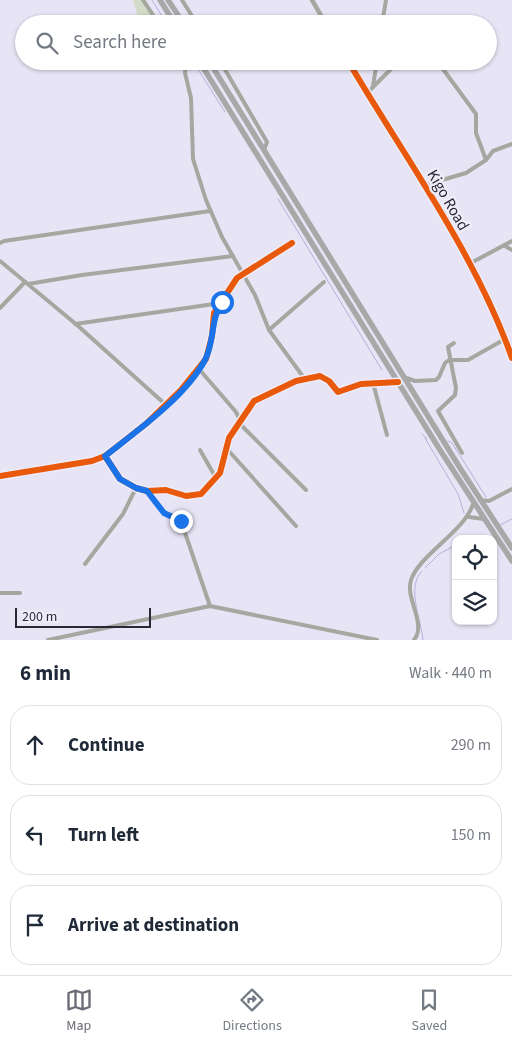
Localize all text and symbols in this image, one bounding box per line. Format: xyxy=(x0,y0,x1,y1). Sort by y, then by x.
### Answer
search box xyxy=(15,15,497,70)
icon: search xyxy=(33,29,61,57)
text: Search here xyxy=(73,29,167,56)
street label: Kigo Road xyxy=(422,165,474,235)
route start xyxy=(211,291,234,314)
route end xyxy=(170,510,193,533)
map controls xyxy=(452,535,497,625)
button: locate xyxy=(452,535,497,580)
button: layers xyxy=(452,580,497,625)
scale bar xyxy=(15,605,151,628)
text: 200 m xyxy=(22,607,57,627)
text: 6 min xyxy=(20,658,71,688)
text: Walk · 440 m xyxy=(409,662,492,684)
icon: ahead xyxy=(21,731,49,759)
text: Continue xyxy=(68,732,145,759)
text: 290 m xyxy=(451,734,491,756)
icon: left xyxy=(21,821,49,849)
text: Turn left xyxy=(68,822,139,849)
text: 150 m xyxy=(451,824,491,846)
icon: arrive xyxy=(21,911,49,939)
text: Arrive at destination xyxy=(68,912,239,939)
tab: Map xyxy=(65,986,93,1036)
tab: Directions xyxy=(223,986,282,1036)
tab: Saved xyxy=(411,986,447,1036)

